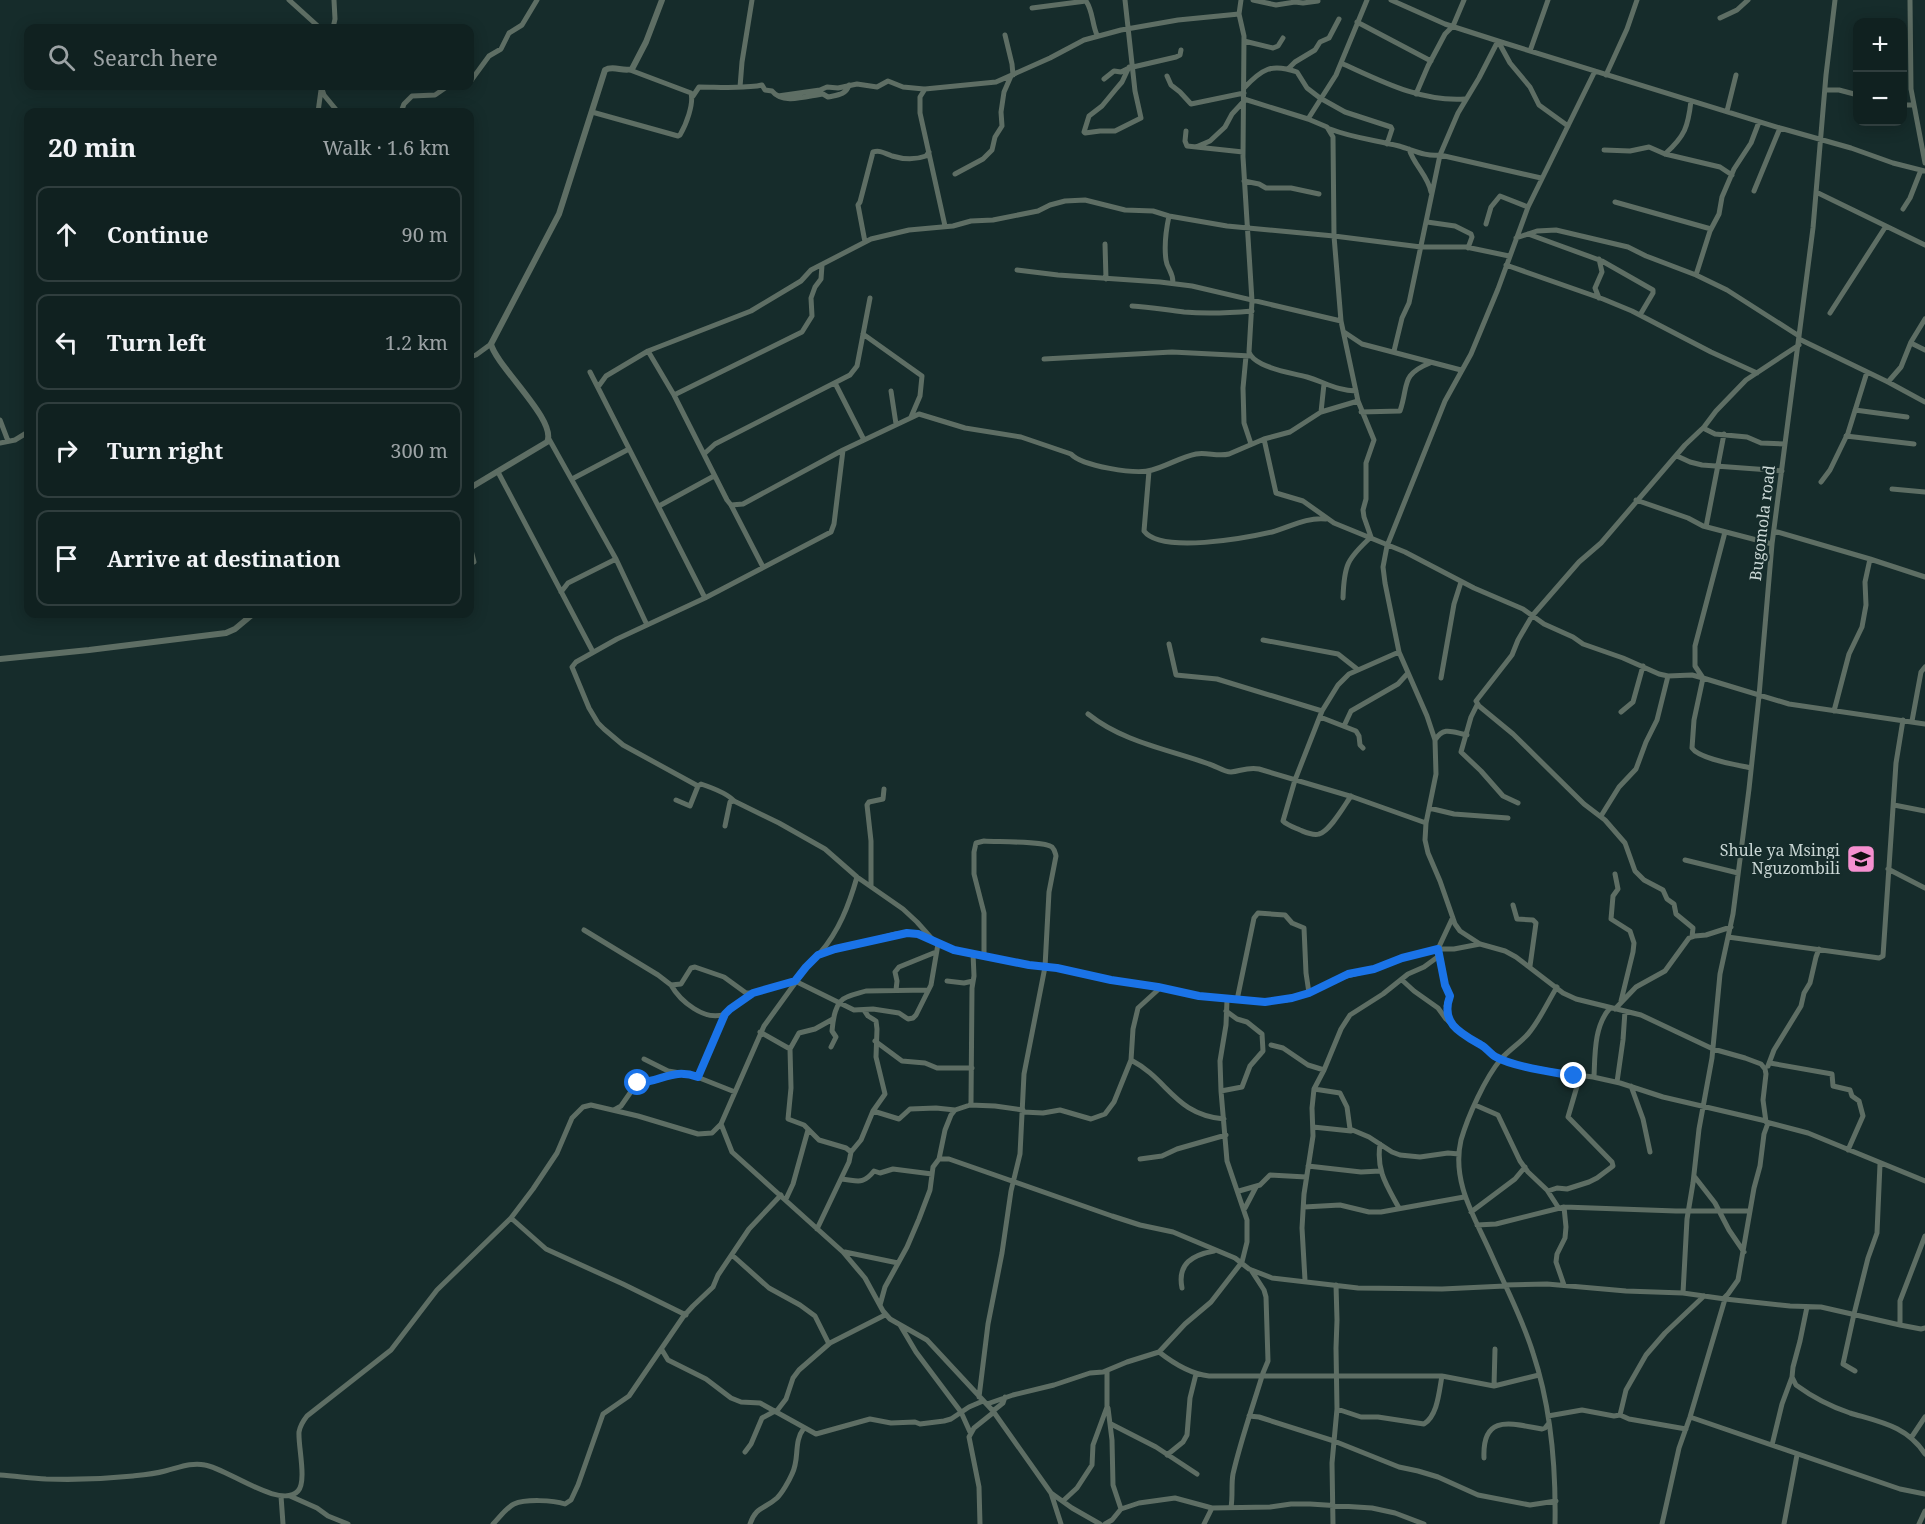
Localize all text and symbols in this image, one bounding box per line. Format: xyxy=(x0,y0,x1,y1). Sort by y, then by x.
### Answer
map controls xyxy=(1853,18,1907,126)
button: + xyxy=(1853,18,1907,72)
search box xyxy=(24,24,474,90)
icon: search xyxy=(45,41,78,74)
text: Search here xyxy=(93,42,218,72)
button: − xyxy=(1853,72,1907,126)
text: 20 min xyxy=(48,129,136,165)
text: Walk · 1.6 km xyxy=(323,134,450,161)
icon: ahead xyxy=(50,218,83,251)
text: Continue xyxy=(107,219,209,249)
text: 90 m xyxy=(402,221,448,248)
icon: left xyxy=(50,326,83,359)
text: Turn left xyxy=(107,327,206,357)
text: 1.2 km xyxy=(385,329,448,356)
icon: right xyxy=(50,434,83,467)
text: Turn right xyxy=(107,435,223,465)
text: 300 m xyxy=(390,437,448,464)
street label: Bugomola road xyxy=(1744,464,1780,582)
icon: arrive xyxy=(50,542,83,575)
text: Arrive at destination xyxy=(107,543,341,573)
place label: Shule ya Msingi Nguzombili xyxy=(1720,839,1840,879)
school or university icon: Shule ya Msingi Nguzombili xyxy=(1845,843,1877,875)
route end xyxy=(1560,1062,1586,1088)
route start xyxy=(624,1069,650,1095)

